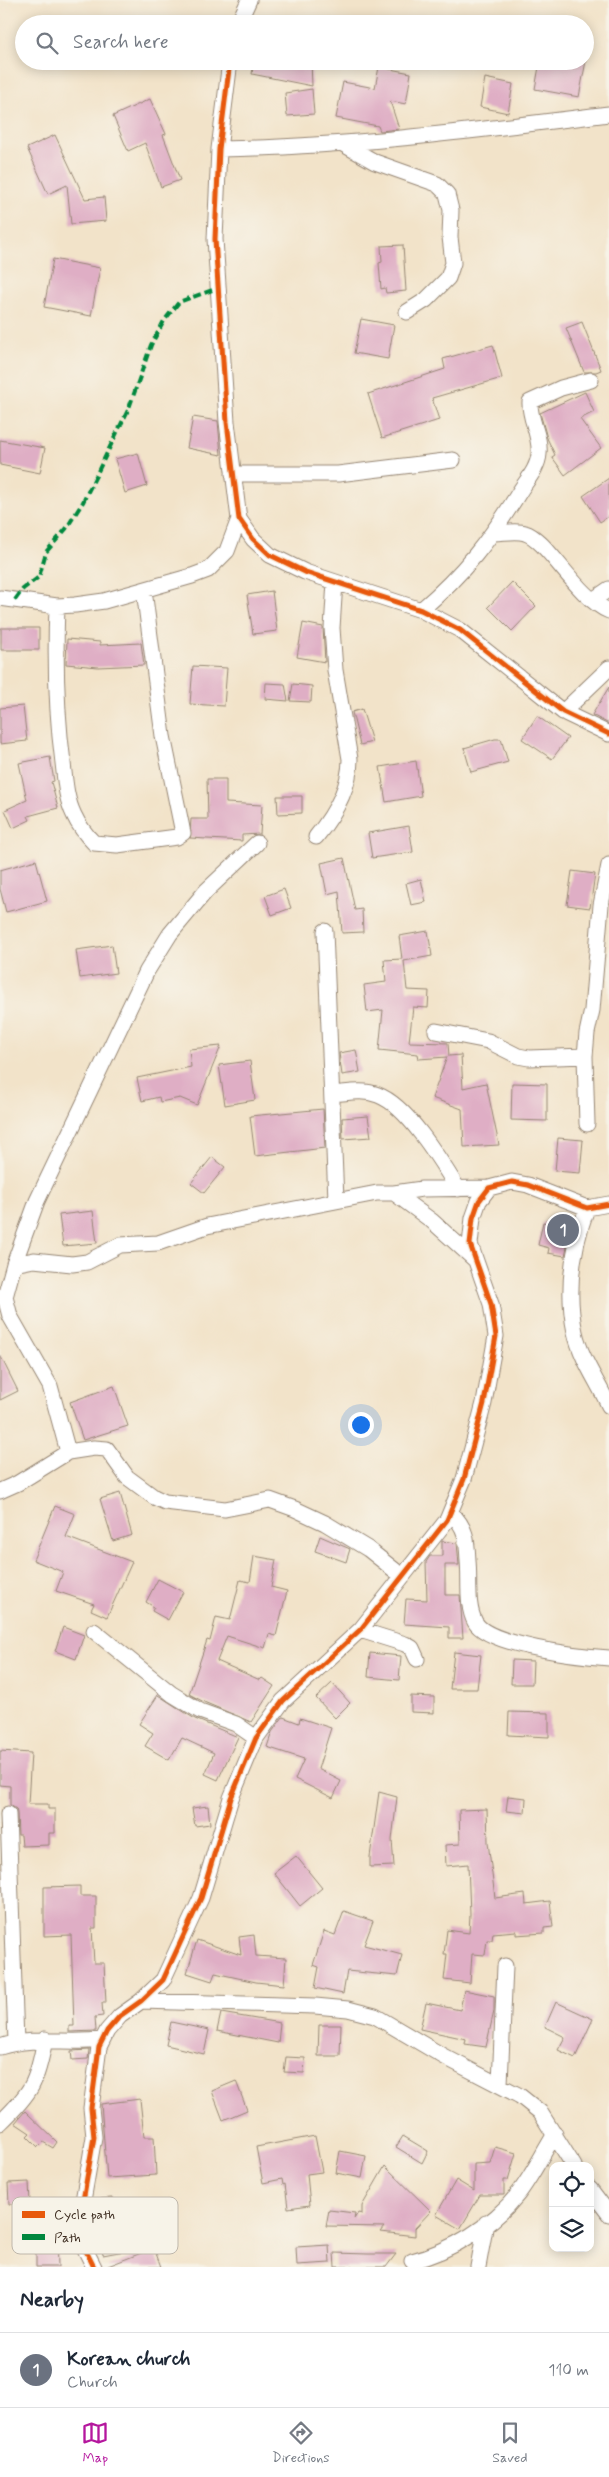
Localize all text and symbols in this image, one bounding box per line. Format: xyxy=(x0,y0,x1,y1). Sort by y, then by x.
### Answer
search box xyxy=(15,15,594,70)
icon: search xyxy=(33,29,61,57)
text: Search here xyxy=(73,30,169,55)
pin: 1 xyxy=(547,1211,579,1249)
your location xyxy=(348,1412,374,1438)
map controls xyxy=(549,2162,594,2252)
button: locate xyxy=(549,2162,594,2207)
legend xyxy=(12,2197,178,2254)
text: Cycle path xyxy=(54,2206,115,2224)
button: layers xyxy=(549,2207,594,2252)
text: Path xyxy=(54,2229,81,2247)
text: Nearby xyxy=(20,2286,84,2314)
text: Korean church xyxy=(67,2347,191,2372)
text: 1 xyxy=(32,2360,40,2381)
text: 110 m xyxy=(548,2360,589,2381)
text: Church xyxy=(67,2372,118,2393)
tab: Map xyxy=(81,2419,109,2467)
tab: Directions xyxy=(272,2419,330,2467)
tab: Saved xyxy=(492,2419,528,2467)

